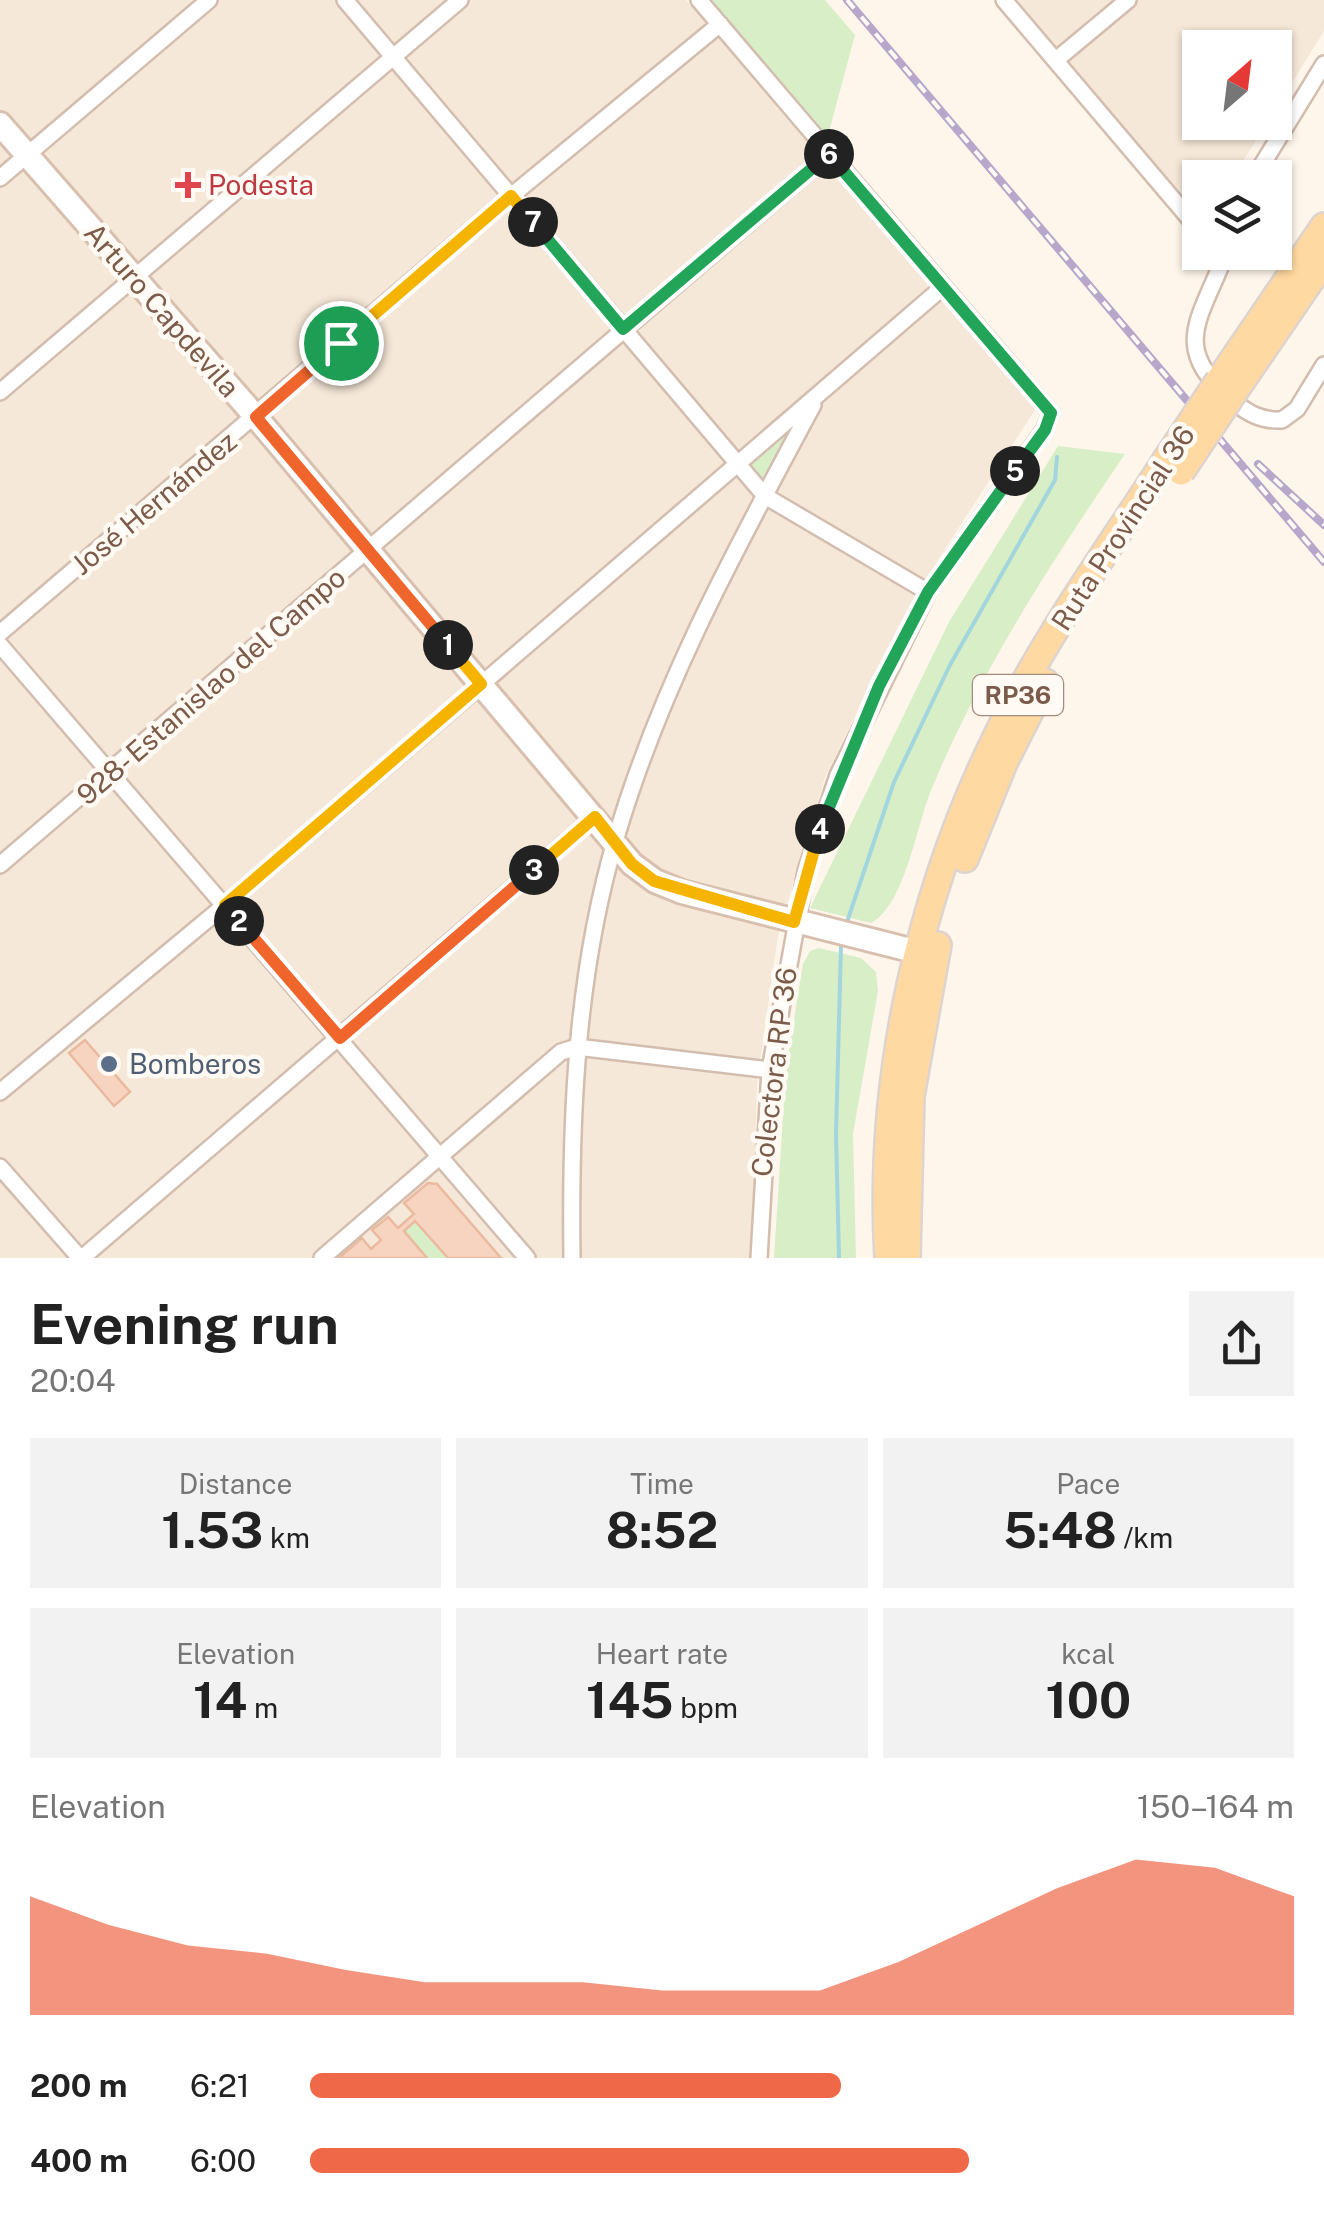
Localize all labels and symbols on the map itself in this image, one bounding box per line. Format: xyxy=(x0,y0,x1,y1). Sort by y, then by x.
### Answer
north arrow xyxy=(1182,30,1292,140)
pin: 6 xyxy=(804,129,854,179)
place label: Podesta xyxy=(208,168,314,201)
marker: Podesta xyxy=(177,174,199,196)
pin: 7 xyxy=(508,197,558,247)
street label: Arturo Capdevila xyxy=(78,216,247,403)
pin xyxy=(299,301,384,386)
street label: Ruta Provincial 36 xyxy=(1044,419,1201,636)
street label: José Hernández xyxy=(65,424,243,581)
pin: 5 xyxy=(990,446,1040,496)
street label: 928- Estanislao del Campo xyxy=(70,560,352,811)
pin: 1 xyxy=(423,620,473,670)
road number: RP36 xyxy=(973,675,1063,715)
pin: 4 xyxy=(795,804,845,854)
pin: 3 xyxy=(509,845,559,895)
pin: 2 xyxy=(214,896,264,946)
street label: Colectora RP 36 xyxy=(744,965,803,1179)
place label: Bomberos xyxy=(129,1047,261,1080)
marker: Bomberos xyxy=(98,1053,120,1075)

